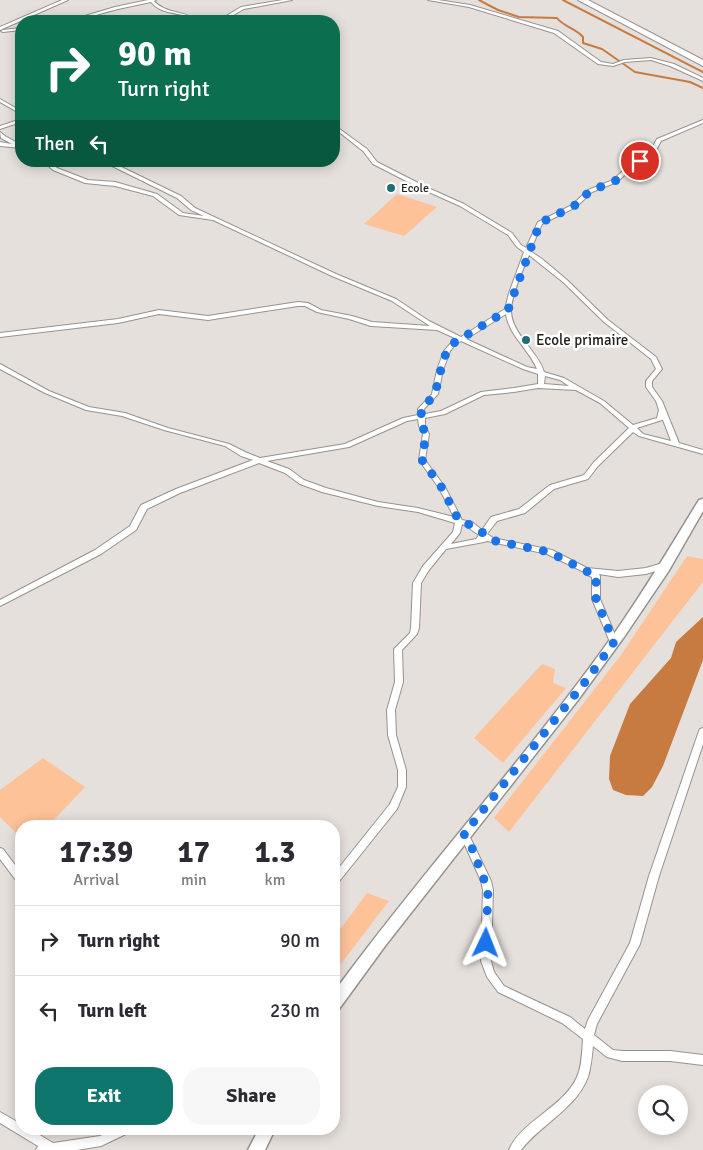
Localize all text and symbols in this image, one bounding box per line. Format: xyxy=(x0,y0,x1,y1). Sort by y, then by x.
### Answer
text: 90 m xyxy=(118,32,192,75)
icon: right xyxy=(35,35,100,100)
text: Turn right xyxy=(118,75,210,102)
icon: left xyxy=(85,130,113,158)
text: Then xyxy=(35,132,75,156)
pin xyxy=(619,140,661,182)
icon: arrive xyxy=(626,147,654,175)
place label: Ecole xyxy=(401,181,429,196)
marker: Ecole xyxy=(385,182,397,194)
place label: Ecole primaire xyxy=(536,331,628,349)
marker: Ecole primaire xyxy=(520,334,532,346)
text: 17:39 xyxy=(59,834,133,871)
text: 17 xyxy=(178,834,210,871)
text: 1.3 xyxy=(255,834,296,871)
text: Arrival xyxy=(73,870,119,890)
text: min xyxy=(181,870,207,890)
text: km xyxy=(265,870,285,890)
position arrow xyxy=(459,916,511,968)
icon: right xyxy=(35,927,63,955)
text: Turn right xyxy=(78,929,160,953)
text: 90 m xyxy=(280,929,320,953)
icon: left xyxy=(35,997,63,1025)
text: Turn left xyxy=(78,999,147,1023)
text: 230 m xyxy=(270,999,320,1023)
button: Exit xyxy=(35,1067,173,1125)
button: Share xyxy=(183,1067,320,1125)
map controls xyxy=(638,1085,688,1135)
button: search xyxy=(638,1085,688,1135)

